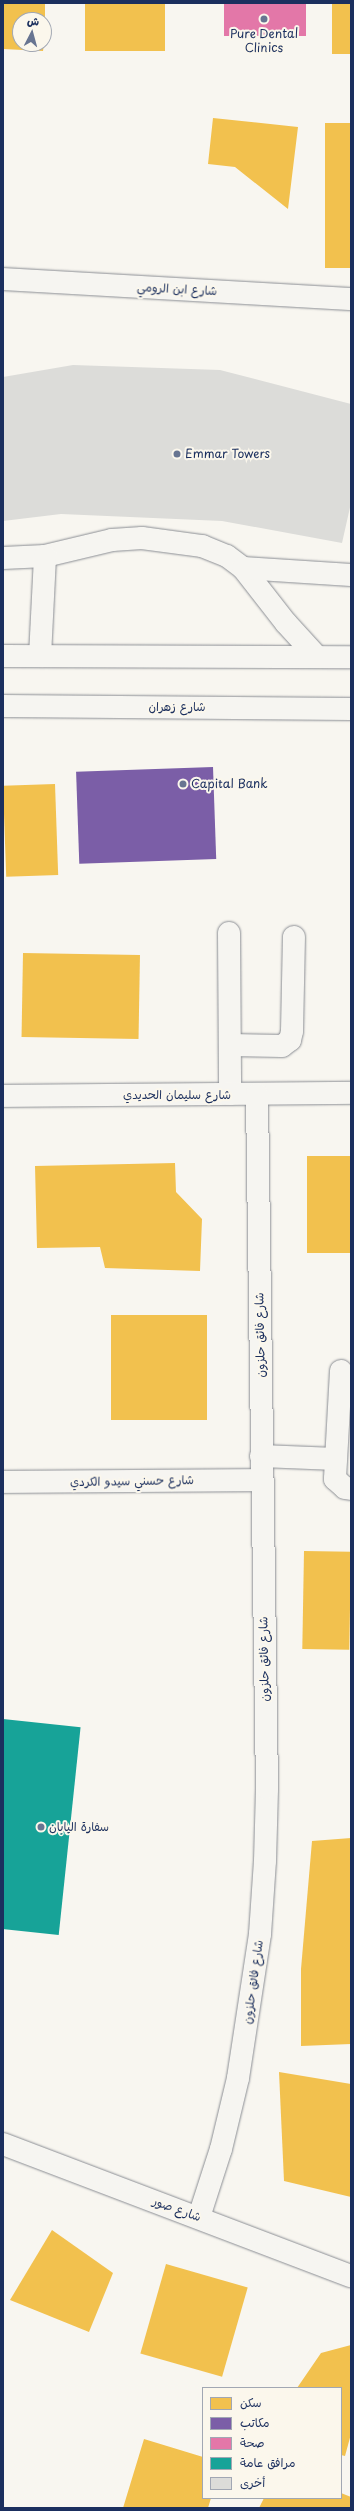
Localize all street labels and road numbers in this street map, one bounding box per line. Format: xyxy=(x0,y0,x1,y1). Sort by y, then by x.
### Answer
street label: شارع ابن الرومي xyxy=(137,280,217,298)
street label: شارع زهران xyxy=(148,700,206,714)
street label: شارع سليمان الحديدي xyxy=(123,1088,231,1102)
street label: شارع فائق حلزون xyxy=(252,1292,268,1378)
street label: شارع حسني سيدو الكردي xyxy=(70,1473,194,1489)
street label: شارع فائق حلزون xyxy=(256,1616,272,1702)
street label: شارع فائق حلزون xyxy=(240,1939,266,2025)
street label: شارع صور xyxy=(151,2194,203,2224)

